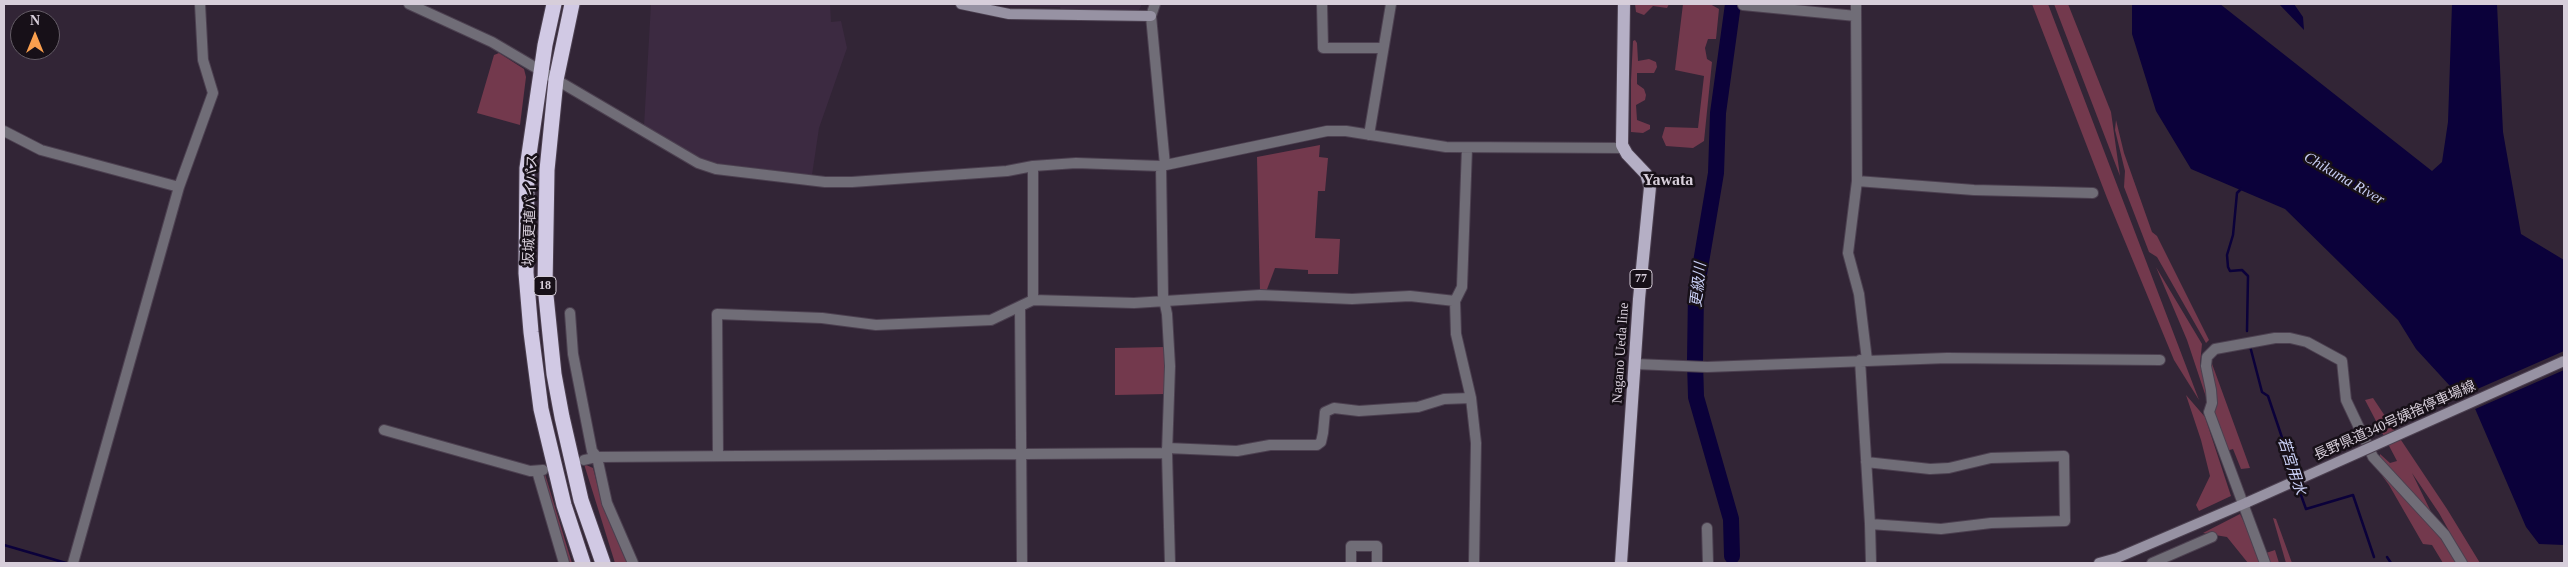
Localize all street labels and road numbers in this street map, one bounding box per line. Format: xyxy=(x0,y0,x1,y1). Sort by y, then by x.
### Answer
street label: 坂城更埴バイパス xyxy=(521,154,541,266)
road number: 77 xyxy=(1630,270,1652,288)
road number: 18 xyxy=(534,276,556,296)
street label: Nagano Ueda line xyxy=(1609,302,1633,404)
street label: 長野県道340号姨捨停車場線 xyxy=(2312,378,2478,464)

